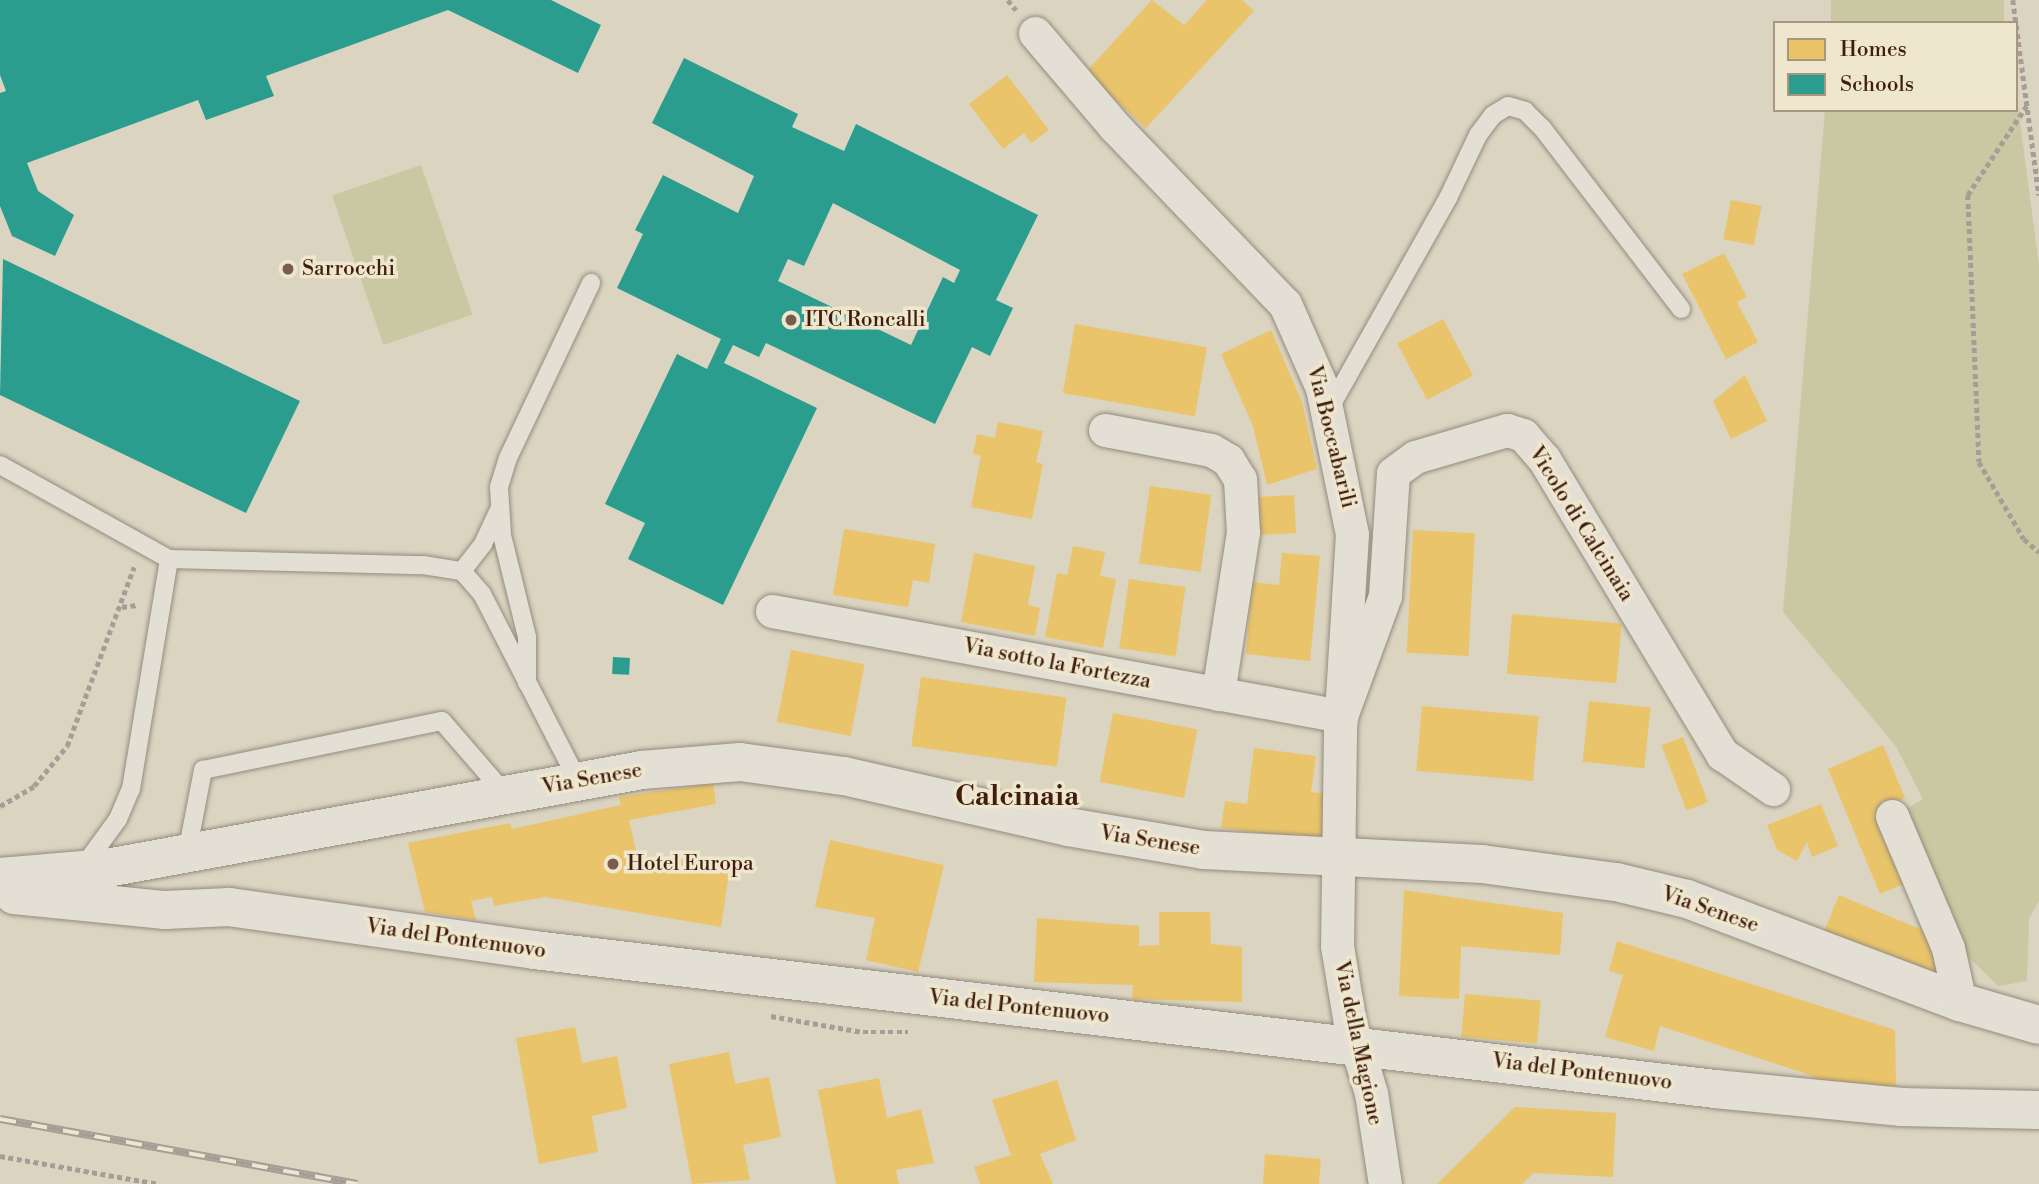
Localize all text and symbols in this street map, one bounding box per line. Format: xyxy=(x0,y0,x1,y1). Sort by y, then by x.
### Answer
legend xyxy=(1773,21,2018,112)
text: Homes xyxy=(1840,37,1907,63)
text: Schools xyxy=(1840,72,1914,98)
place label: Sarrocchi xyxy=(302,256,395,282)
marker: Sarrocchi xyxy=(280,261,296,277)
place label: ITC Roncalli xyxy=(805,307,926,333)
marker: ITC Roncalli xyxy=(783,312,799,328)
street label: Via Boccabarili xyxy=(1301,363,1361,511)
street label: Vicolo di Calcinaia xyxy=(1523,442,1639,606)
street label: Via sotto la Fortezza xyxy=(961,633,1153,695)
street label: Via Senese xyxy=(540,758,644,800)
district label: Calcinaia xyxy=(955,780,1079,814)
street label: Via Senese xyxy=(1098,821,1202,861)
place label: Hotel Europa xyxy=(627,851,754,877)
marker: Hotel Europa xyxy=(605,856,621,872)
street label: Via Senese xyxy=(1658,882,1762,938)
street label: Via del Pontenuovo xyxy=(364,914,548,964)
street label: Via della Magione xyxy=(1328,958,1388,1128)
street label: Via del Pontenuovo xyxy=(927,985,1111,1029)
street label: Via del Pontenuovo xyxy=(1490,1048,1674,1096)

